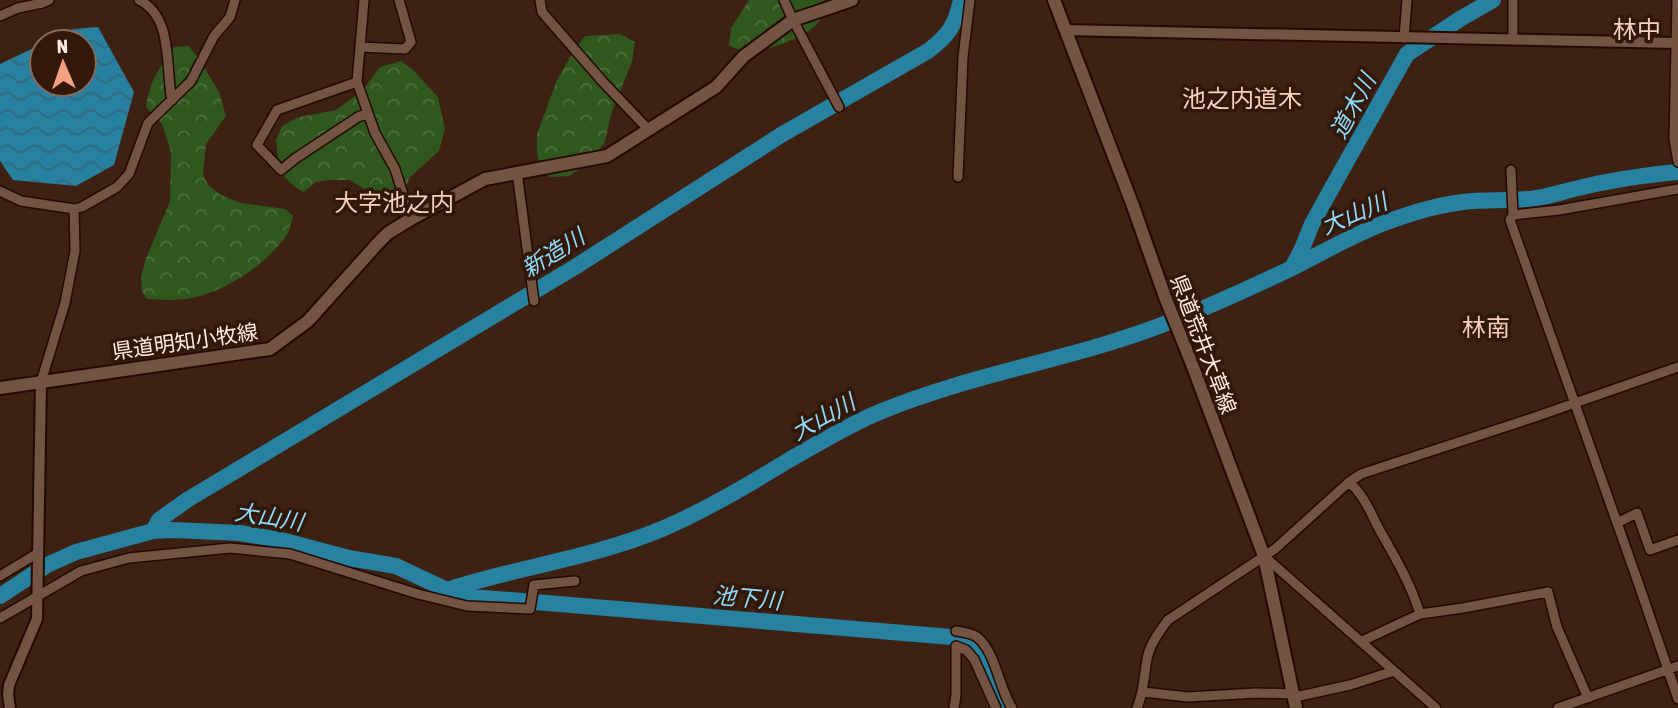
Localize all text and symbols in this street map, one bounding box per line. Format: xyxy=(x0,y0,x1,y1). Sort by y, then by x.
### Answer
district label: 林中 xyxy=(1613,16,1661,43)
north arrow xyxy=(28,28,98,98)
text: N xyxy=(56,35,68,57)
water label: 道木川 xyxy=(1325,67,1382,143)
district label: 池之内道木 xyxy=(1182,85,1302,112)
water label: 大山川 xyxy=(1317,187,1394,239)
district label: 大字池之内 xyxy=(334,189,454,216)
water label: 新造川 xyxy=(517,222,592,282)
street label: 県道荒井大草線 xyxy=(1166,271,1242,417)
district label: 林南 xyxy=(1462,314,1510,341)
street label: 県道明知小牧線 xyxy=(111,319,259,363)
water label: 大山川 xyxy=(787,387,862,445)
water label: 大山川 xyxy=(233,499,308,536)
water label: 池下川 xyxy=(711,582,785,614)

